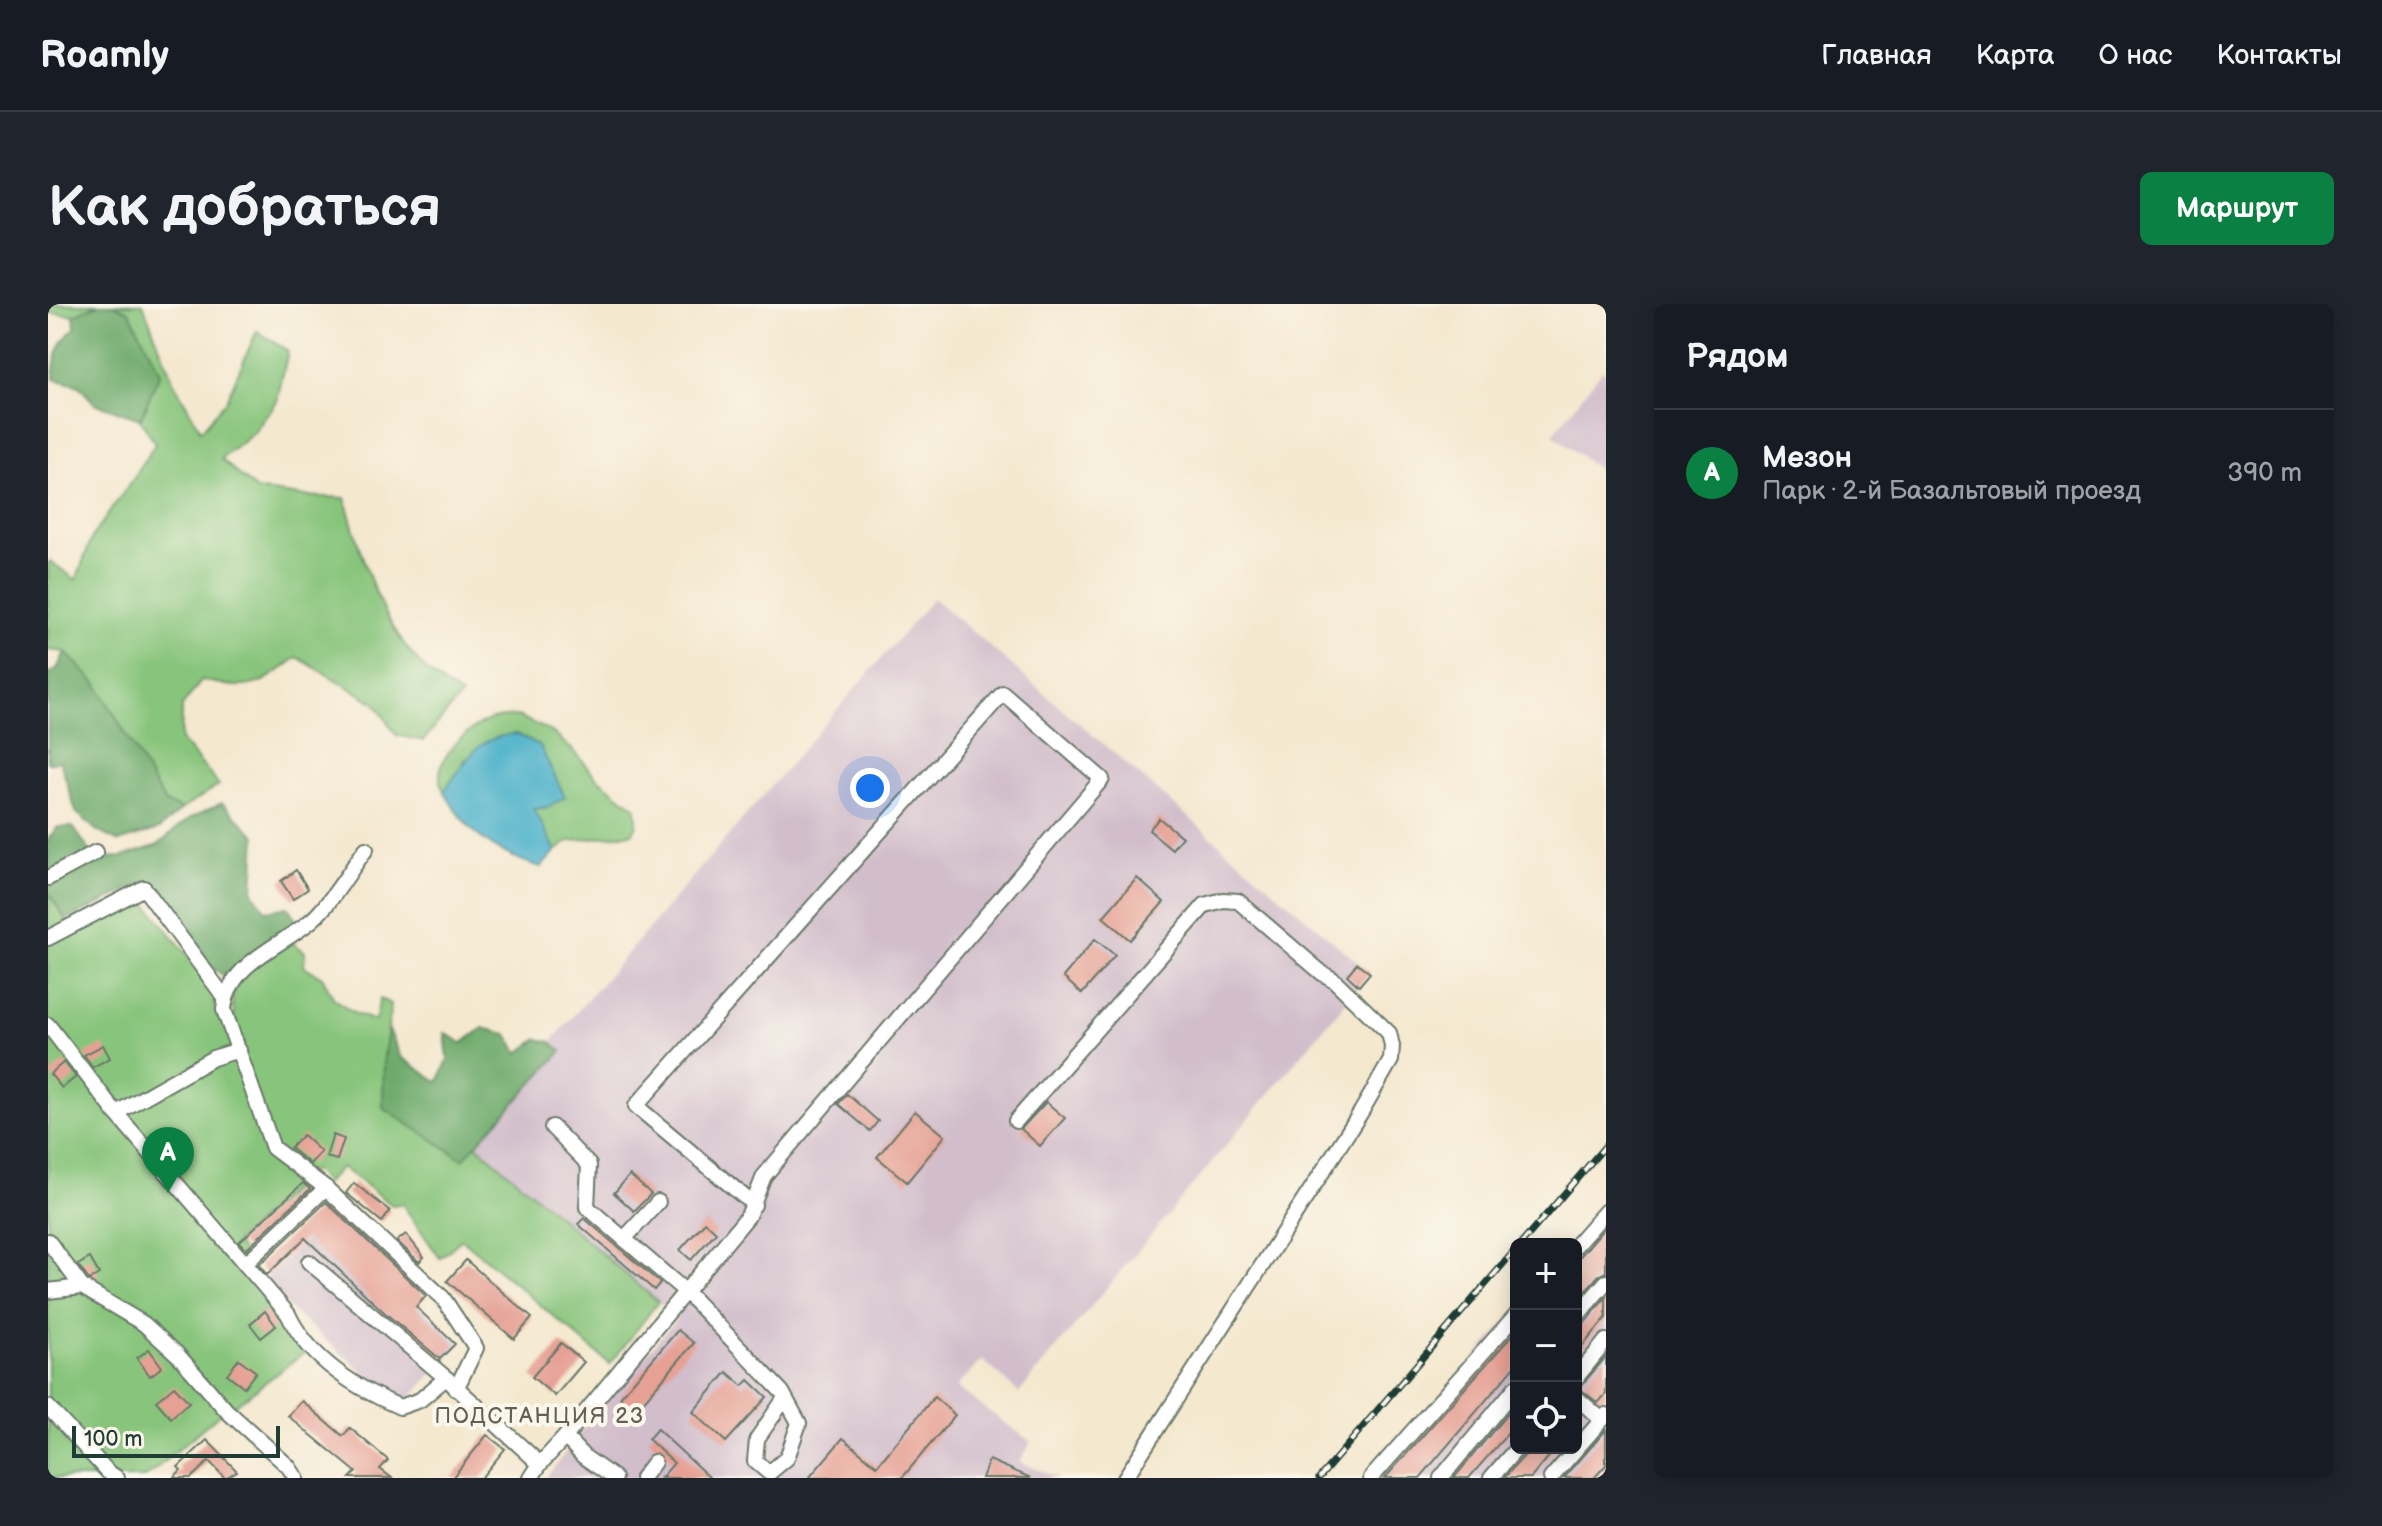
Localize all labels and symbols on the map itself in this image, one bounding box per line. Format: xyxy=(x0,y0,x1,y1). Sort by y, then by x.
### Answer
your location xyxy=(850,768,890,808)
pin: A xyxy=(142,1127,194,1193)
district label: ПОДСТАНЦИЯ 23 xyxy=(435,1403,645,1430)
scale bar xyxy=(72,1422,280,1458)

